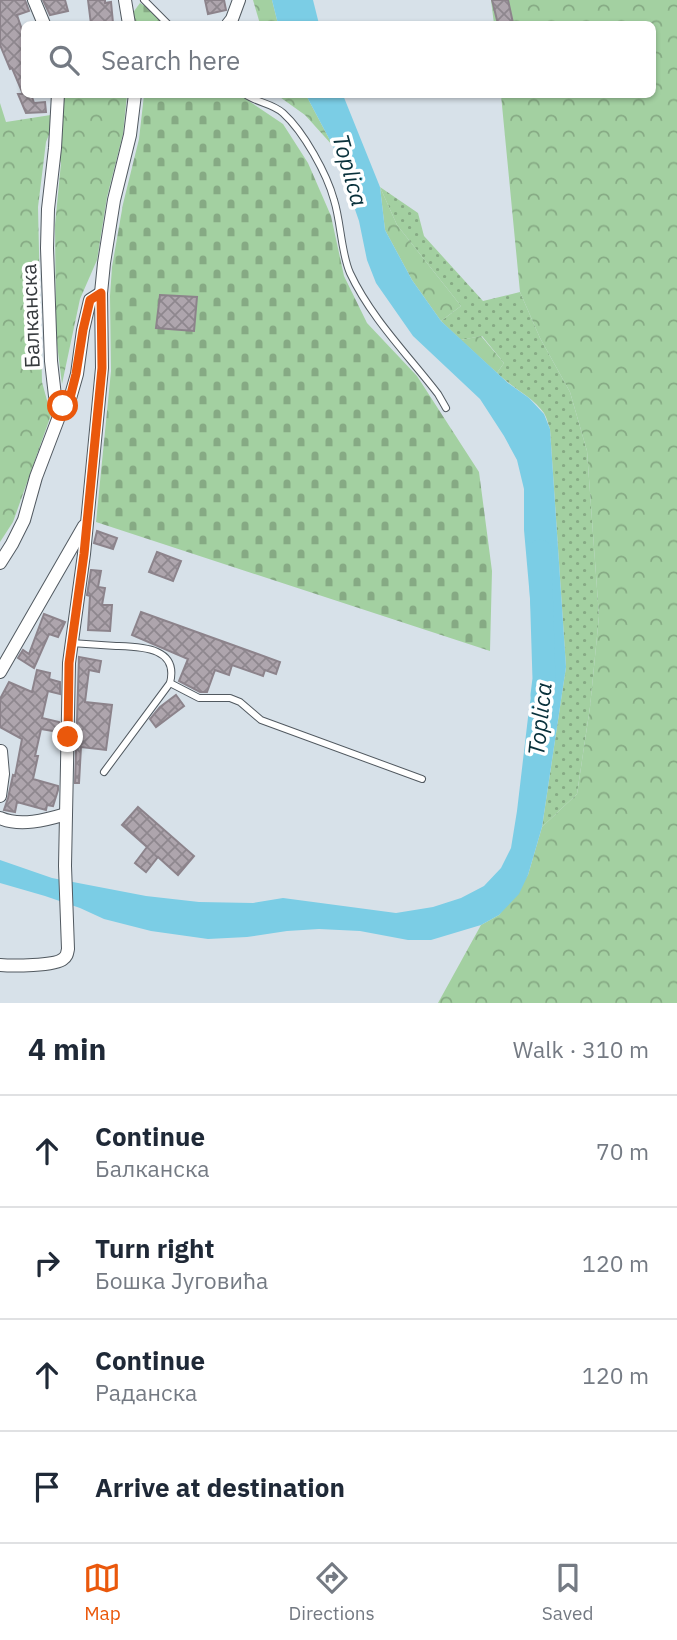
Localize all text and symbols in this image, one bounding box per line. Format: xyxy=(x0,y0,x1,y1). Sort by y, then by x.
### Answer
search box xyxy=(21,21,656,98)
icon: search xyxy=(45,41,83,79)
text: Search here xyxy=(101,43,240,77)
water label: Toplica xyxy=(326,130,376,210)
street label: Балканска xyxy=(14,263,46,369)
route start xyxy=(47,390,78,421)
water label: Toplica xyxy=(520,681,558,757)
route end xyxy=(52,721,83,752)
text: 4 min xyxy=(28,1029,106,1068)
text: Walk · 310 m xyxy=(513,1034,649,1064)
text: Continue xyxy=(95,1119,205,1153)
icon: ahead xyxy=(28,1132,66,1170)
text: 70 m xyxy=(596,1136,649,1166)
text: Балканска xyxy=(95,1153,210,1183)
text: Turn right xyxy=(95,1231,214,1265)
icon: right xyxy=(28,1244,66,1282)
text: 120 m xyxy=(582,1248,649,1278)
text: Бошка Југовића xyxy=(95,1265,268,1295)
text: Continue xyxy=(95,1343,205,1377)
icon: ahead xyxy=(28,1356,66,1394)
text: 120 m xyxy=(582,1360,649,1390)
text: Раданска xyxy=(95,1377,197,1407)
icon: arrive xyxy=(28,1468,66,1506)
text: Arrive at destination xyxy=(95,1470,345,1504)
tab: Map xyxy=(83,1559,121,1625)
tab: Directions xyxy=(288,1559,375,1625)
tab: Saved xyxy=(542,1559,594,1625)

